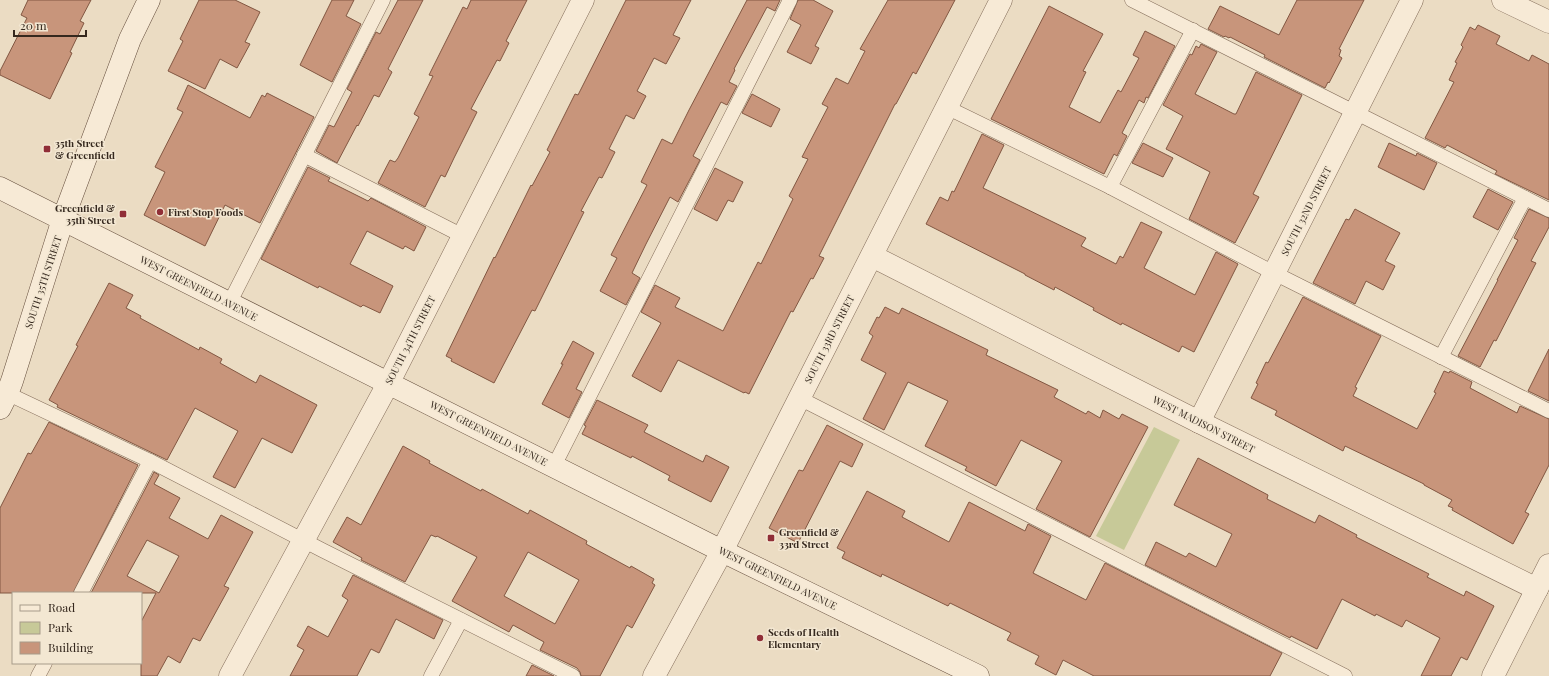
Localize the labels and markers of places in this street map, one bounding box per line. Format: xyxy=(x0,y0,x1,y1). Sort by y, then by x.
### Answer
place label: 35th Street & Greenfield xyxy=(55,136,115,162)
marker: 35th Street & Greenfield xyxy=(42,144,52,154)
place label: Greenfield & 35th Street xyxy=(55,201,115,227)
place label: First Stop Foods xyxy=(168,205,243,219)
marker: First Stop Foods xyxy=(155,207,165,217)
marker: Greenfield & 35th Street xyxy=(118,209,128,219)
place label: Greenfield & 33rd Street xyxy=(779,525,839,551)
marker: Greenfield & 33rd Street xyxy=(766,533,776,543)
place label: Seeds of Health Elementary xyxy=(768,625,839,651)
marker: Seeds of Health Elementary xyxy=(755,633,765,643)

